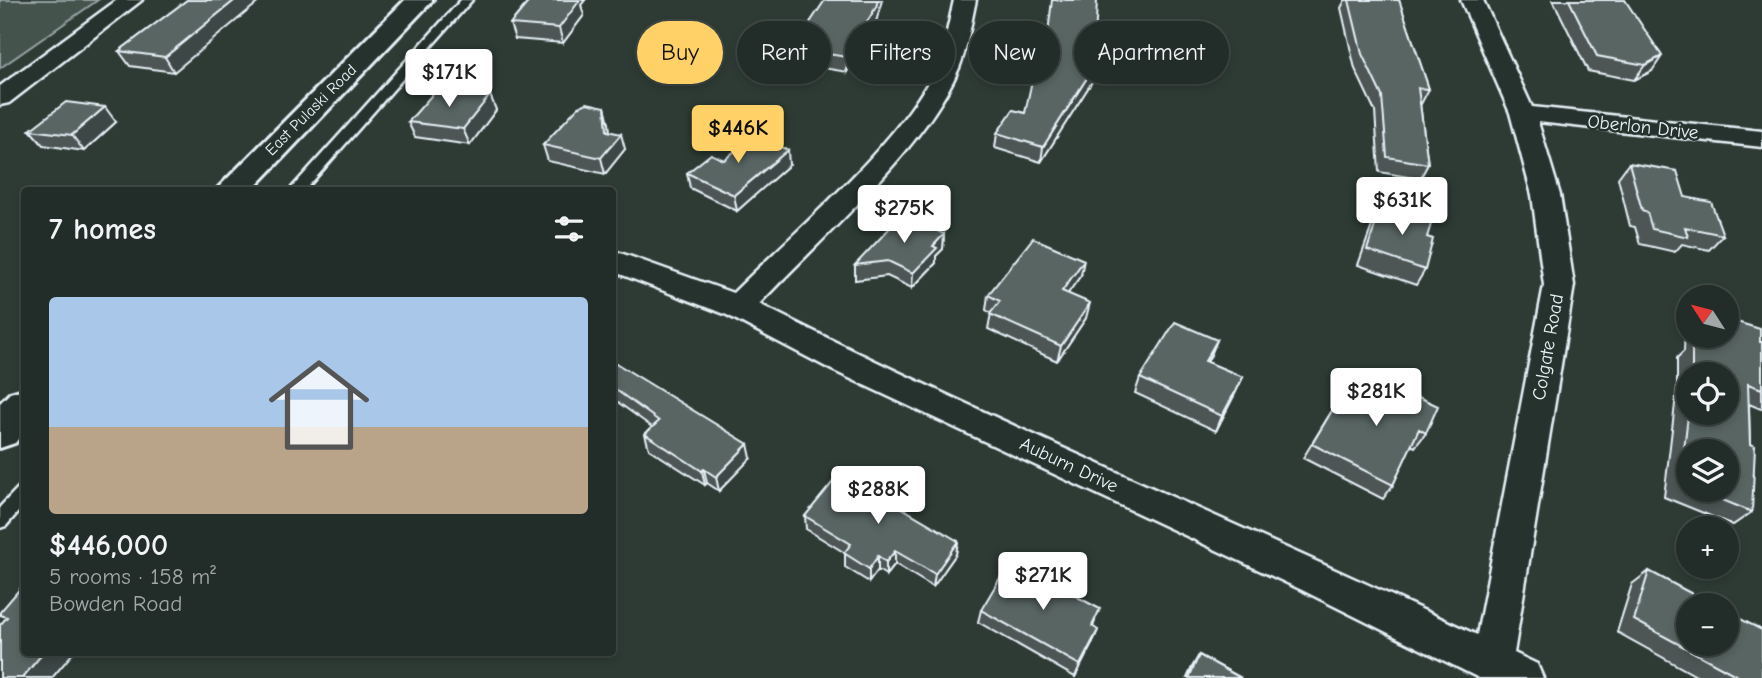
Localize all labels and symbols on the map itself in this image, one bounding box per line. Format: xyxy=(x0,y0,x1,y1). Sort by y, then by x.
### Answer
pin: $171K xyxy=(400,50,498,109)
street label: East Pulaski Road xyxy=(262,61,360,159)
pin: $446K xyxy=(689,106,787,165)
street label: Oberlon Drive xyxy=(1586,110,1700,144)
pin: $631K xyxy=(1353,177,1451,237)
pin: $275K xyxy=(855,186,953,245)
north arrow xyxy=(1676,285,1740,348)
street label: Colgate Road xyxy=(1528,292,1568,402)
pin: $281K xyxy=(1327,368,1425,428)
street label: Auburn Drive xyxy=(1016,433,1122,497)
pin: $288K xyxy=(829,466,927,526)
pin: $271K xyxy=(994,552,1092,612)

